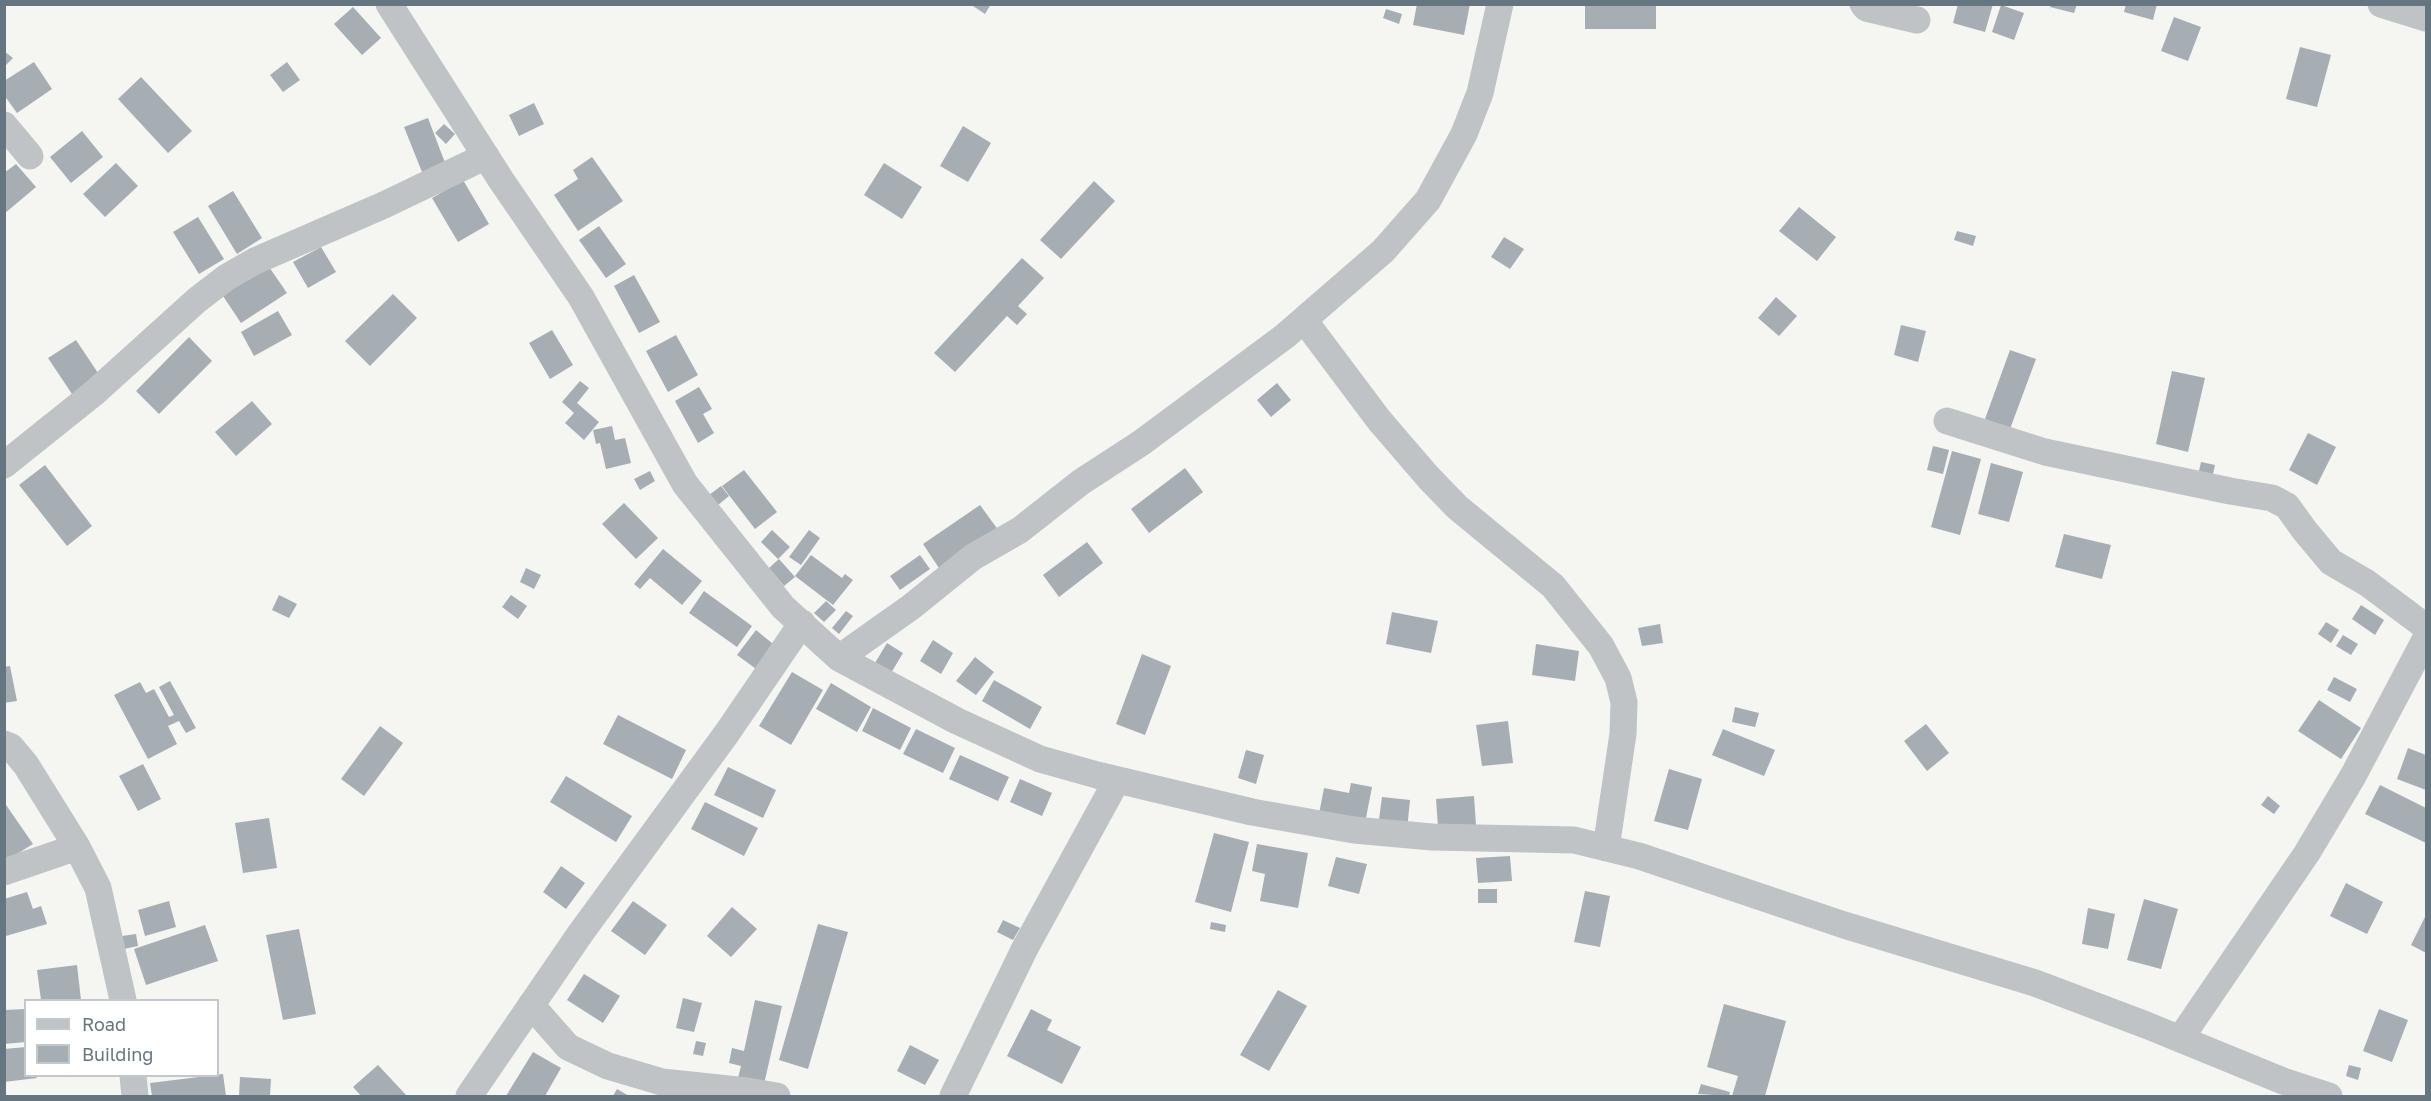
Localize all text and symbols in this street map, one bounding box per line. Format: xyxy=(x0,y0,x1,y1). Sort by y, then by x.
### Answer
legend xyxy=(24,999,219,1077)
text: Road xyxy=(82,1013,126,1035)
text: Building xyxy=(82,1043,153,1065)

